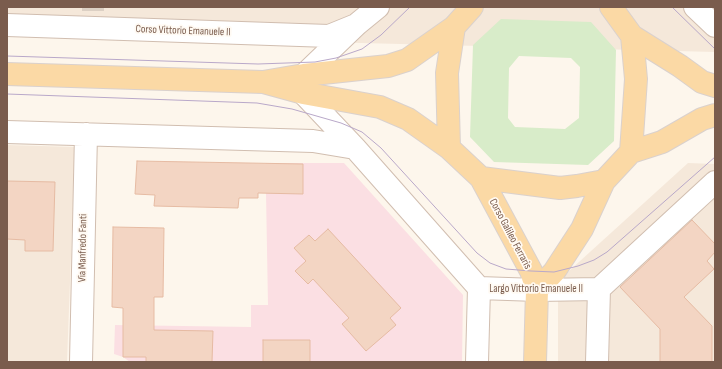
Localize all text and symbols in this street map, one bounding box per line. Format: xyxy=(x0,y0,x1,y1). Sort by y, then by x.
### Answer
street label: Corso Vittorio Emanuele II xyxy=(135,23,231,39)
street label: Corso Galileo Ferraris xyxy=(486,197,534,271)
street label: Via Manfredo Fanti xyxy=(76,214,90,282)
street label: Largo Vittorio Emanuele II xyxy=(489,282,583,296)

